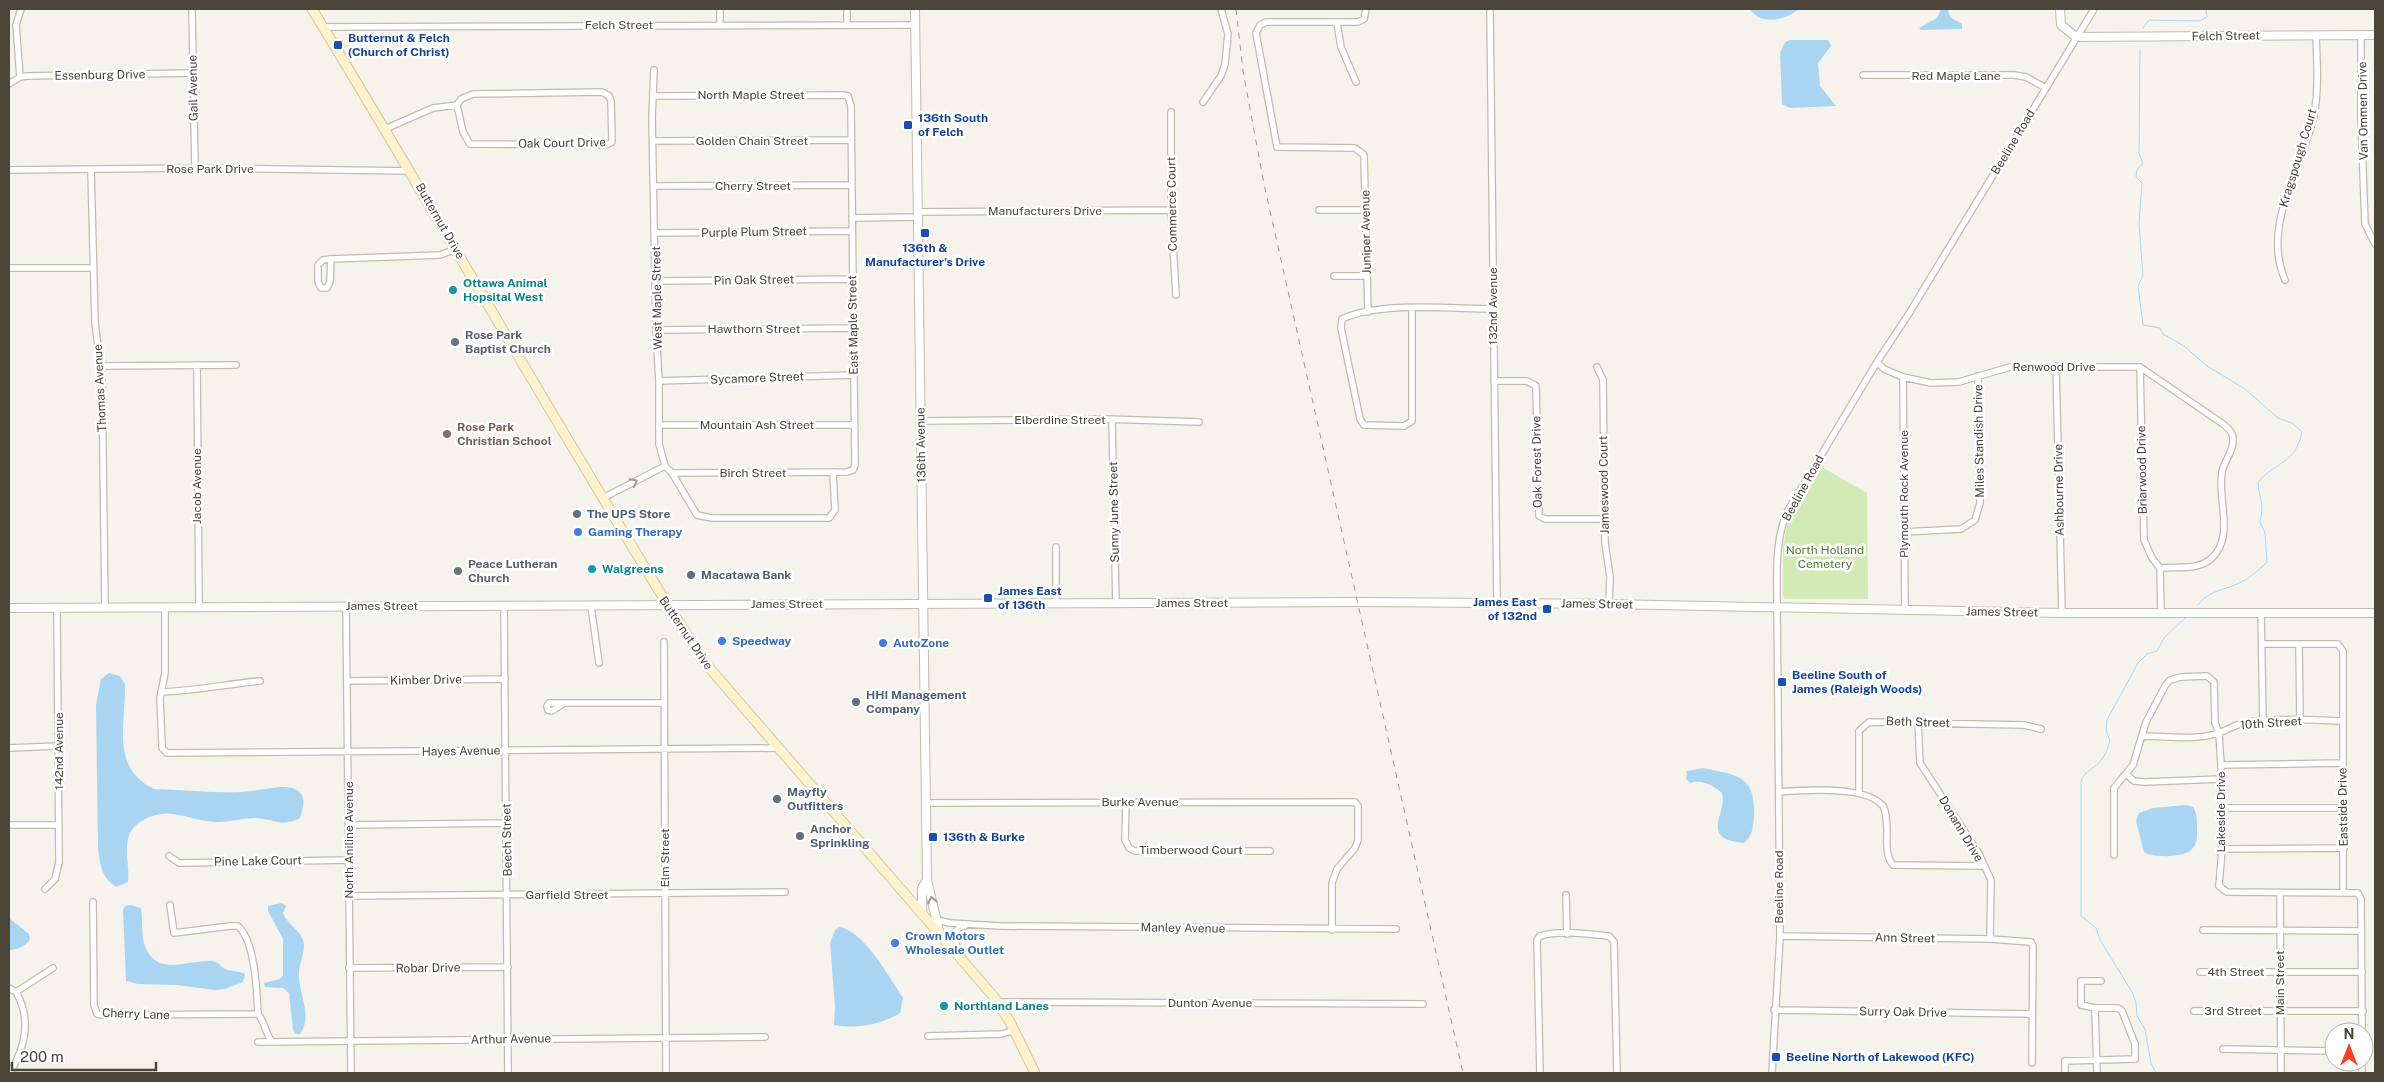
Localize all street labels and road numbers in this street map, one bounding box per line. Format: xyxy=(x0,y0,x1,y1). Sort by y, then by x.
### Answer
street label: Felch Street xyxy=(585,18,654,32)
street label: Felch Street xyxy=(2192,28,2261,44)
street label: Gail Avenue xyxy=(185,55,201,121)
street label: Van Ommen Drive xyxy=(2355,61,2371,161)
street label: Essenburg Drive xyxy=(54,67,146,83)
street label: Red Maple Lane xyxy=(1911,69,2001,83)
street label: North Maple Street xyxy=(697,88,805,102)
street label: Beeline Road xyxy=(1988,107,2038,177)
street label: Kragspough Court xyxy=(2276,107,2320,209)
street label: Golden Chain Street xyxy=(696,134,809,148)
street label: Oak Court Drive xyxy=(518,135,606,151)
street label: Commerce Court xyxy=(1164,156,1180,251)
street label: Rose Park Drive xyxy=(166,162,254,176)
street label: Cherry Street xyxy=(715,179,791,193)
street label: Butternut Drive xyxy=(413,181,467,262)
street label: Juniper Avenue xyxy=(1358,189,1374,274)
street label: Manufacturers Drive xyxy=(988,204,1102,218)
street label: Purple Plum Street xyxy=(701,224,807,240)
street label: West Maple Street xyxy=(649,246,665,350)
street label: 132nd Avenue xyxy=(1486,267,1500,345)
street label: Pin Oak Street xyxy=(714,272,795,288)
street label: East Maple Street xyxy=(845,275,861,375)
street label: Hawthorn Street xyxy=(708,322,801,336)
street label: Thomas Avenue xyxy=(91,344,109,432)
street label: Renwood Drive xyxy=(2012,360,2096,374)
street label: Sycamore Street xyxy=(710,369,805,387)
street label: Miles Standish Drive xyxy=(1971,384,1987,498)
street label: 136th Avenue xyxy=(913,407,929,483)
street label: Elberdine Street xyxy=(1014,413,1106,427)
street label: Oak Forest Drive xyxy=(1529,416,1545,508)
street label: Mountain Ash Street xyxy=(700,418,815,432)
street label: Briarwood Drive xyxy=(2134,425,2150,515)
street label: Plymouth Rock Avenue xyxy=(1897,430,1911,558)
street label: Jameswood Court xyxy=(1596,435,1612,534)
street label: Ashbourne Drive xyxy=(2051,444,2067,536)
street label: Jacob Avenue xyxy=(190,448,204,524)
street label: Beeline Road xyxy=(1779,453,1827,523)
street label: Sunny June Street xyxy=(1106,461,1122,563)
street label: Birch Street xyxy=(719,466,787,480)
street label: Butternut Drive xyxy=(656,594,716,672)
street label: James Street xyxy=(1156,596,1229,610)
street label: James Street xyxy=(1561,596,1634,612)
street label: James Street xyxy=(751,597,824,611)
street label: James Street xyxy=(346,599,419,613)
street label: James Street xyxy=(1966,604,2039,620)
street label: Kimber Drive xyxy=(390,672,462,688)
street label: 142nd Avenue xyxy=(52,712,66,790)
street label: Beth Street xyxy=(1886,714,1951,730)
street label: 10th Street xyxy=(2240,714,2303,732)
street label: Hayes Avenue xyxy=(421,743,501,759)
street label: Eastside Drive xyxy=(2335,767,2351,847)
street label: Lakeside Drive xyxy=(2214,771,2228,853)
street label: North Aniline Avenue xyxy=(342,781,356,899)
street label: Donann Drive xyxy=(1936,794,1986,865)
street label: Burke Avenue xyxy=(1101,795,1179,809)
street label: Beech Street xyxy=(499,803,515,877)
street label: Elm Street xyxy=(658,828,672,888)
street label: Timberwood Court xyxy=(1139,843,1243,857)
street label: Beeline Road xyxy=(1772,850,1786,924)
street label: Pine Lake Court xyxy=(214,853,302,869)
street label: Garfield Street xyxy=(526,888,609,902)
street label: Manley Avenue xyxy=(1141,920,1226,936)
street label: Ann Street xyxy=(1875,930,1936,946)
street label: Main Street xyxy=(2273,950,2287,1016)
street label: Robar Drive xyxy=(396,960,461,976)
street label: 4th Street xyxy=(2207,965,2265,979)
street label: Dunton Avenue xyxy=(1168,996,1252,1010)
street label: Surry Oak Drive xyxy=(1859,1004,1947,1020)
street label: 3rd Street xyxy=(2204,1004,2262,1018)
street label: Cherry Lane xyxy=(102,1006,170,1022)
street label: Arthur Avenue xyxy=(471,1031,552,1047)

